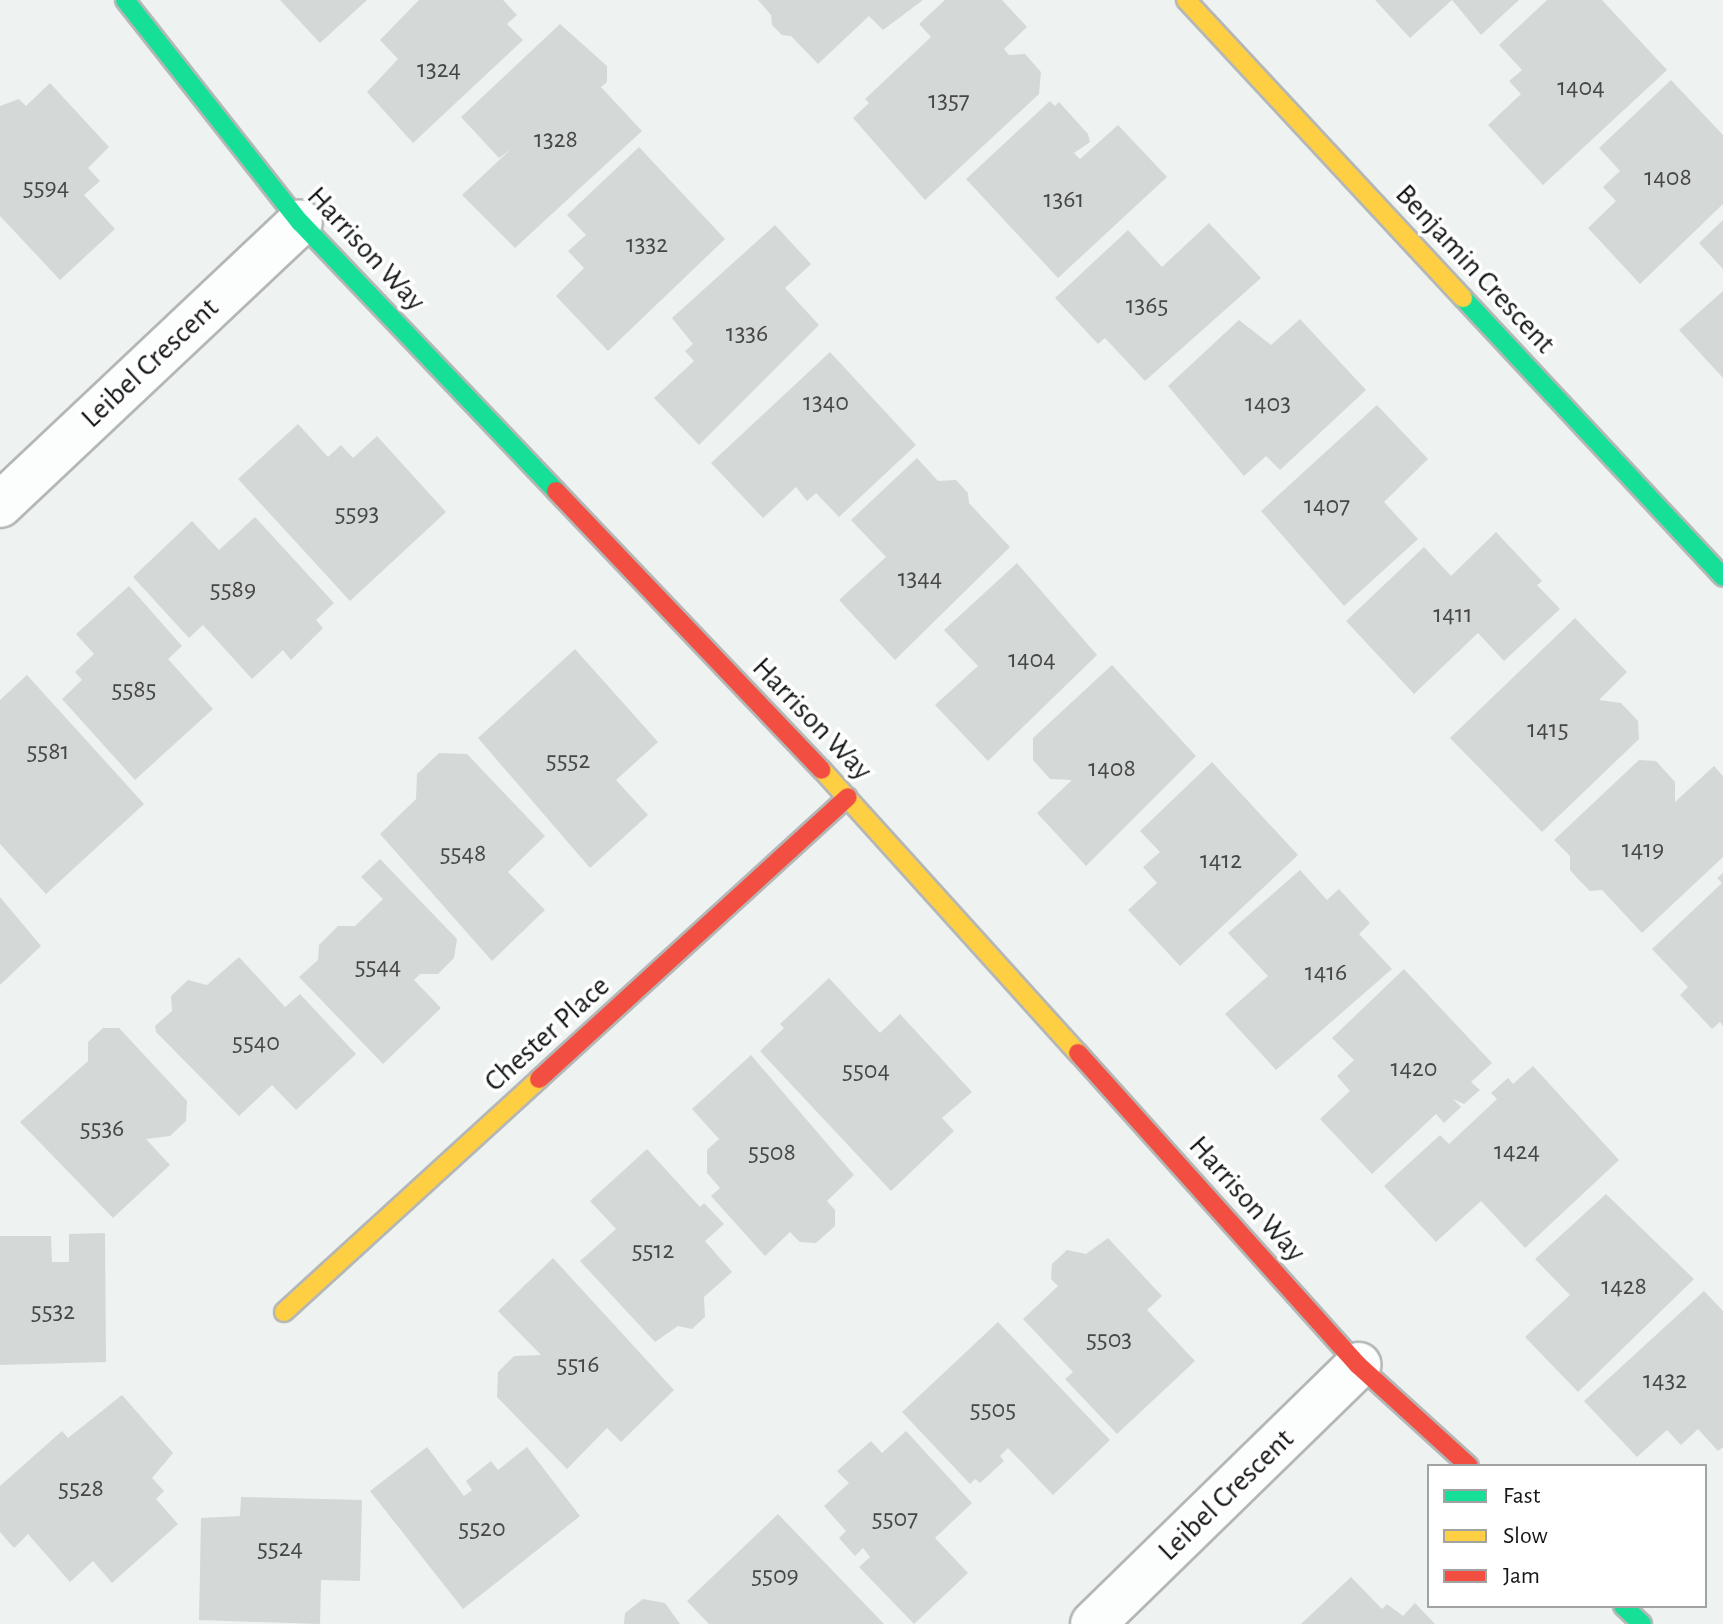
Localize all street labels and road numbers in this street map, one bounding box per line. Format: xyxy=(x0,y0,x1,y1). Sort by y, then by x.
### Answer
street label: Benjamin Crescent xyxy=(1387,177,1563,361)
street label: Harrison Way xyxy=(299,179,433,319)
street label: Leibel Crescent xyxy=(74,290,226,436)
street label: Harrison Way xyxy=(744,650,880,788)
street label: Chester Place xyxy=(477,968,617,1100)
street label: Harrison Way xyxy=(1181,1128,1313,1270)
street label: Leibel Crescent xyxy=(1151,1421,1301,1569)

